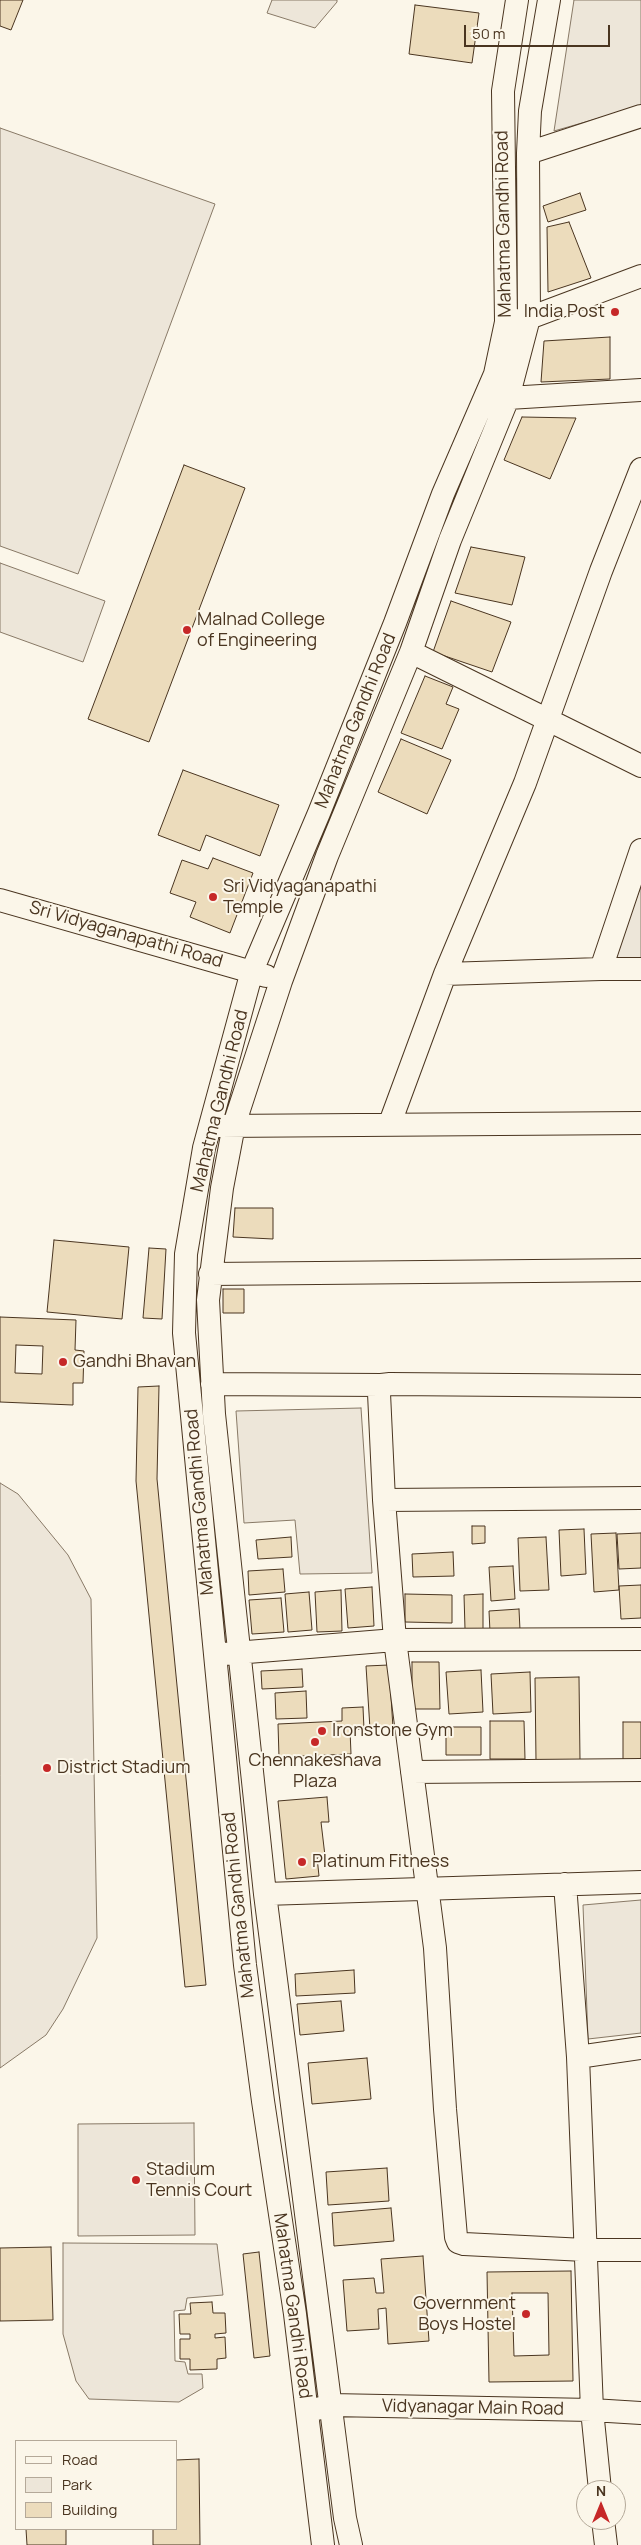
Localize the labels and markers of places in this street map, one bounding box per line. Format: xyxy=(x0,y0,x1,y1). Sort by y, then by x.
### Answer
place label: India Post xyxy=(524,301,605,323)
marker: India Post xyxy=(609,306,621,318)
place label: Malnad College of Engineering xyxy=(197,609,325,652)
marker: Malnad College of Engineering xyxy=(181,624,193,636)
place label: Sri Vidyaganapathi Temple xyxy=(223,876,377,919)
marker: Sri Vidyaganapathi Temple xyxy=(207,891,219,903)
place label: Gandhi Bhavan xyxy=(73,1351,196,1373)
marker: Gandhi Bhavan xyxy=(57,1356,69,1368)
place label: Ironstone Gym xyxy=(332,1720,453,1742)
marker: Ironstone Gym xyxy=(316,1725,328,1737)
marker: Chennakeshava Plaza xyxy=(309,1736,321,1748)
place label: Chennakeshava Plaza xyxy=(249,1750,381,1792)
place label: District Stadium xyxy=(57,1757,191,1779)
marker: District Stadium xyxy=(41,1762,53,1774)
place label: Platinum Fitness xyxy=(312,1851,449,1873)
marker: Platinum Fitness xyxy=(296,1856,308,1868)
place label: Stadium Tennis Court xyxy=(146,2159,252,2202)
marker: Stadium Tennis Court xyxy=(130,2174,142,2186)
place label: Government Boys Hostel xyxy=(413,2293,516,2336)
marker: Government Boys Hostel xyxy=(520,2308,532,2320)

